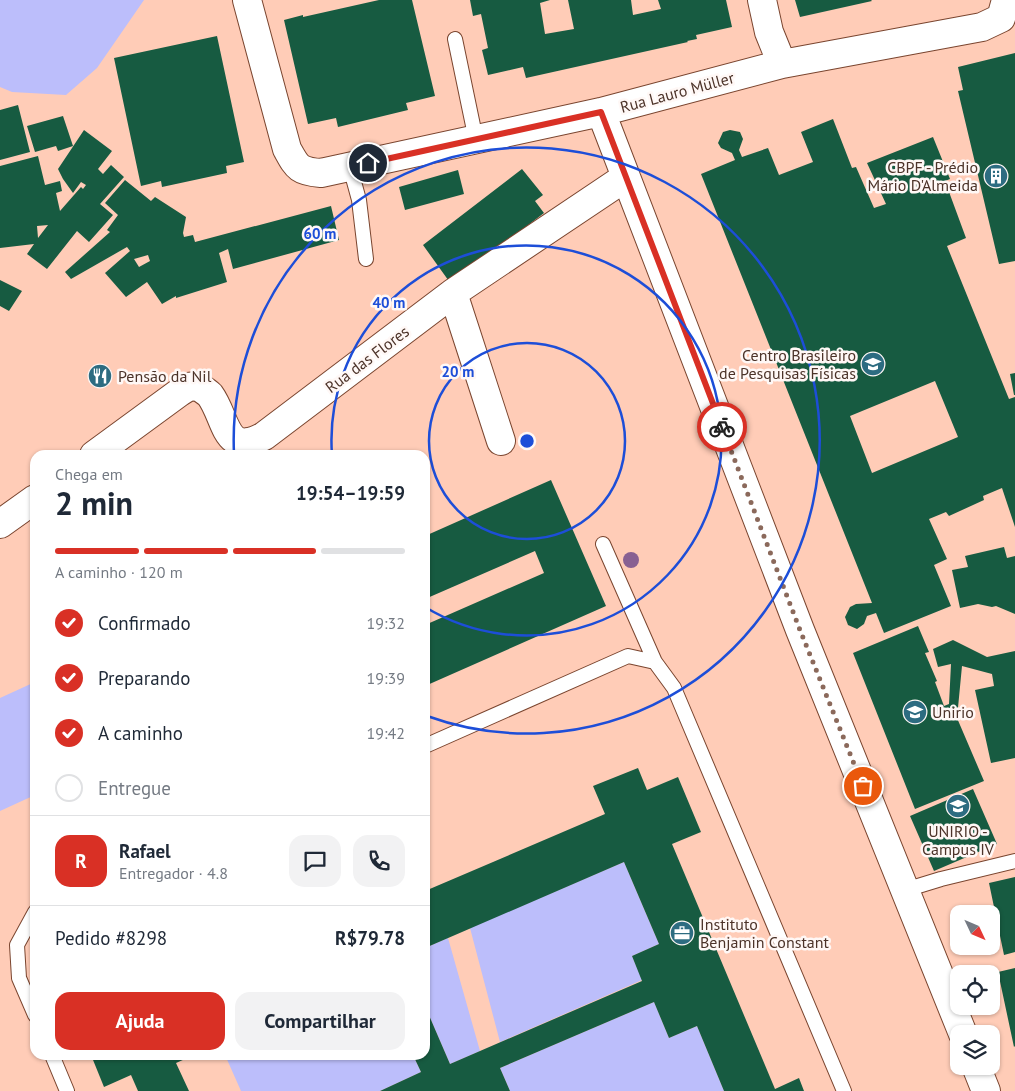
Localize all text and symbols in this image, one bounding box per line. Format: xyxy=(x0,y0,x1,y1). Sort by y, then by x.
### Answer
street label: Rua Lauro Müller xyxy=(618,67,737,117)
pin xyxy=(347,142,389,184)
icon: home xyxy=(354,149,382,177)
place label: CBPF - Prédio Mário D'Almeida xyxy=(867,157,978,195)
building icon: CBPF - Prédio Mário D'Almeida xyxy=(983,163,1009,189)
text: 60 m xyxy=(304,224,336,243)
text: 40 m xyxy=(373,293,405,312)
street label: Rua das Flores xyxy=(321,321,413,397)
place label: Centro Brasileiro de Pesquisas Físicas xyxy=(719,345,856,383)
school or university icon: Centro Brasileiro de Pesquisas Físicas xyxy=(860,351,886,377)
text: 20 m xyxy=(442,362,474,381)
restaurant icon: Pensão da Nil xyxy=(87,363,113,389)
place label: Pensão da Nil xyxy=(118,366,212,386)
courier xyxy=(697,402,747,452)
icon: bike xyxy=(708,413,736,441)
centre of rings xyxy=(518,432,536,450)
text: Chega em xyxy=(55,464,123,484)
text: 19:54–19:59 xyxy=(296,481,405,505)
text: 2 min xyxy=(55,482,133,524)
text: A caminho · 120 m xyxy=(55,562,183,582)
icon: check xyxy=(55,609,83,637)
text: Confirmado xyxy=(98,611,191,635)
text: 19:32 xyxy=(367,613,405,633)
icon: check xyxy=(55,664,83,692)
text: Preparando xyxy=(98,666,190,690)
text: 19:39 xyxy=(367,668,405,688)
school or university icon: Unirio xyxy=(902,699,928,725)
place label: Unirio xyxy=(932,702,974,722)
icon: check xyxy=(55,719,83,747)
text: A caminho xyxy=(98,721,183,745)
text: 19:42 xyxy=(367,723,405,743)
pin xyxy=(842,765,884,807)
icon: bag xyxy=(849,772,877,800)
text: Entregue xyxy=(98,776,171,800)
school or university icon: UNIRIO - Campus IV xyxy=(945,793,971,819)
place label: UNIRIO - Campus IV xyxy=(922,821,995,859)
button: chat xyxy=(289,835,341,887)
button: phone xyxy=(353,835,405,887)
text: Rafael xyxy=(119,839,171,863)
text: R xyxy=(75,849,87,873)
text: Entregador · 4.8 xyxy=(119,863,228,883)
north arrow xyxy=(950,905,1000,955)
map controls xyxy=(950,905,1000,1075)
place label: Instituto Benjamin Constant xyxy=(700,914,829,952)
office icon: Instituto Benjamin Constant xyxy=(669,920,695,946)
text: Pedido #8298 xyxy=(55,926,167,950)
text: R$79.78 xyxy=(335,926,405,950)
button: locate xyxy=(950,965,1000,1015)
button: Ajuda xyxy=(55,992,225,1050)
button: Compartilhar xyxy=(235,992,405,1050)
button: layers xyxy=(950,1025,1000,1075)

